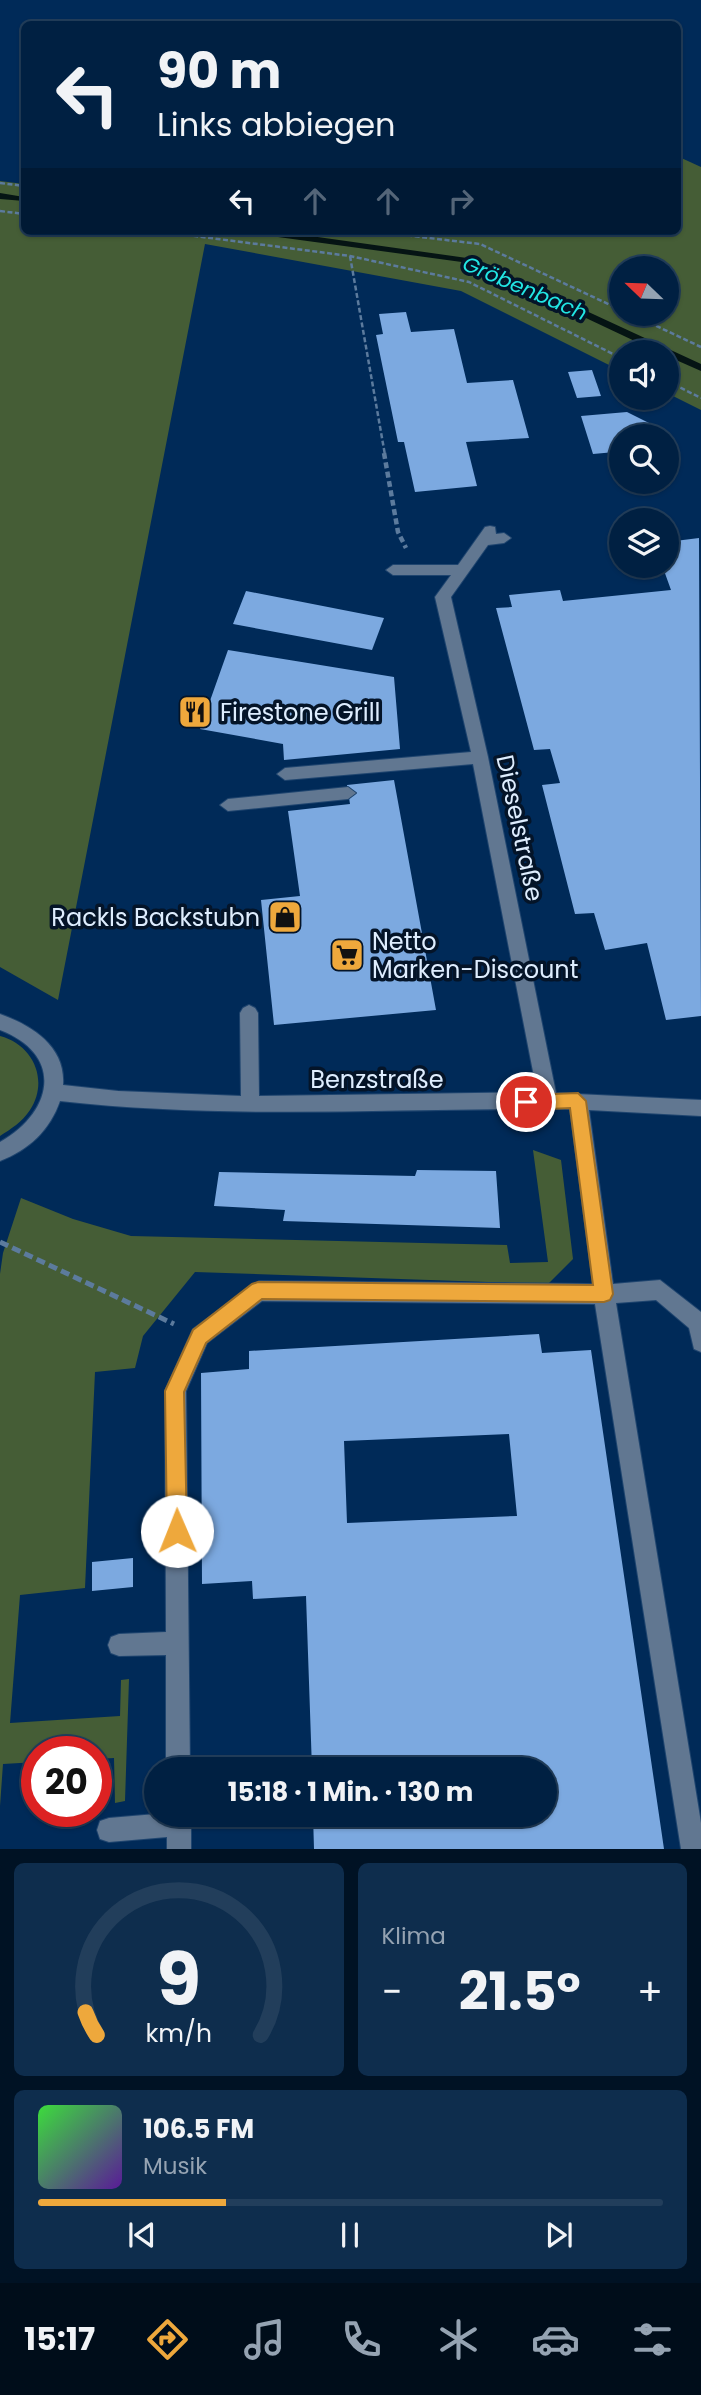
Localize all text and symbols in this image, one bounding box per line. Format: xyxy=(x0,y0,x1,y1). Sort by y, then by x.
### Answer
text: 90 m xyxy=(157,37,281,105)
icon: left xyxy=(42,49,133,140)
text: Links abbiegen xyxy=(157,102,395,147)
icon: left xyxy=(223,182,261,220)
icon: ahead xyxy=(296,182,334,220)
icon: ahead xyxy=(369,182,407,220)
icon: right xyxy=(442,182,480,220)
water label: Gröbenbach xyxy=(458,249,592,327)
north arrow xyxy=(609,256,679,326)
map controls xyxy=(609,256,679,578)
button: sound xyxy=(609,340,679,410)
button: search xyxy=(609,424,679,494)
button: layers xyxy=(609,508,679,578)
restaurant icon: Firestone Grill xyxy=(176,693,214,731)
place label: Firestone Grill xyxy=(220,696,380,729)
street label: Dieselstraße xyxy=(488,752,552,904)
shop icon: Rackls Backstubn xyxy=(266,898,304,936)
place label: Rackls Backstubn xyxy=(51,901,260,934)
place label: Netto Marken-Discount xyxy=(372,925,578,986)
supermarket icon: Netto Marken-Discount xyxy=(328,936,366,974)
street label: Benzstraße xyxy=(310,1063,444,1096)
pin xyxy=(496,1072,556,1132)
icon: arrive xyxy=(507,1083,545,1121)
position arrow xyxy=(140,1494,214,1568)
speed limit sign: 20 xyxy=(21,1736,112,1827)
text: 15:18 · 1 Min. · 130 m xyxy=(228,1774,473,1810)
text: Klima xyxy=(382,1920,446,1952)
text: 9 xyxy=(156,1930,201,2031)
text: 21.5° xyxy=(459,1955,581,2028)
text: − xyxy=(382,1965,402,2018)
text: + xyxy=(637,1965,663,2018)
text: km/h xyxy=(145,2016,212,2051)
text: 106.5 FM xyxy=(143,2111,254,2147)
text: Musik xyxy=(143,2150,207,2182)
icon: previous xyxy=(123,2216,161,2254)
icon: pause xyxy=(331,2216,369,2254)
icon: next xyxy=(540,2216,578,2254)
icon: directions xyxy=(143,2315,192,2364)
icon: music xyxy=(240,2315,289,2364)
icon: phone xyxy=(337,2315,386,2364)
icon: climate xyxy=(434,2315,483,2364)
icon: car xyxy=(531,2315,580,2364)
icon: filters xyxy=(628,2315,677,2364)
text: 15:17 xyxy=(24,2316,95,2361)

